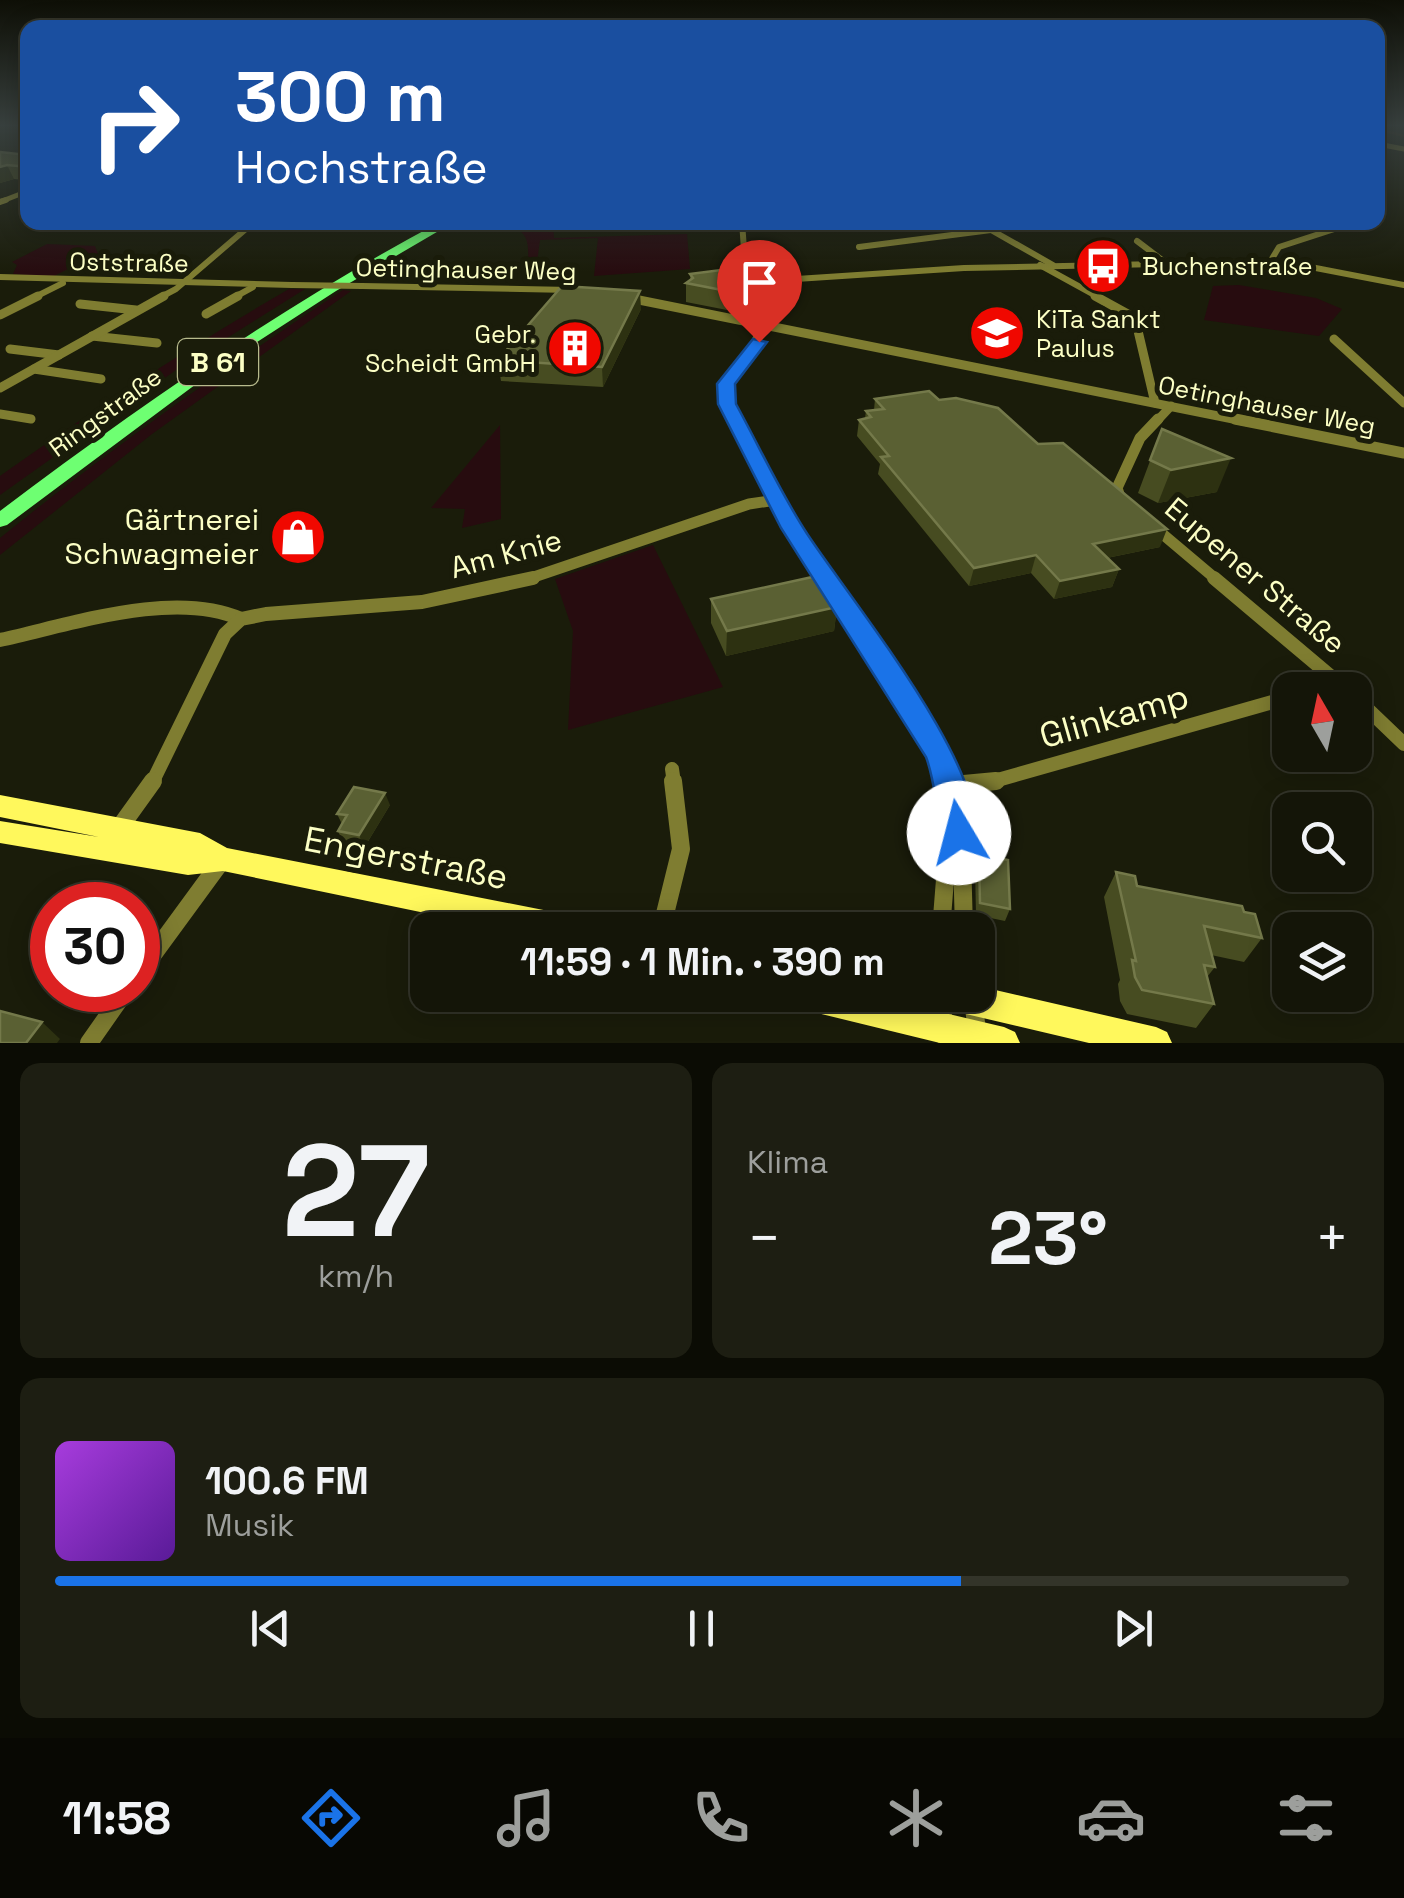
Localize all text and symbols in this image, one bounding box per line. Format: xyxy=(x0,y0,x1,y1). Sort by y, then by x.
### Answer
text: 300 m xyxy=(235,52,446,141)
icon: right xyxy=(70,60,200,190)
text: Hochstraße xyxy=(235,139,488,196)
bus stop icon: Buchenstraße xyxy=(1073,236,1133,296)
pin xyxy=(717,240,802,343)
street label: Oststraße xyxy=(69,245,189,279)
place label: Buchenstraße xyxy=(1142,250,1313,282)
street label: Oetinghauser Weg xyxy=(355,251,577,287)
icon: arrive xyxy=(732,255,787,310)
school or university icon: KiTa Sankt Paulus xyxy=(967,303,1027,363)
place label: KiTa Sankt Paulus xyxy=(1036,303,1161,364)
place label: Gebr. Scheidt GmbH xyxy=(365,318,536,379)
building icon: Gebr. Scheidt GmbH xyxy=(545,318,605,378)
road number: B 61 xyxy=(178,339,258,385)
street label: Ringstraße xyxy=(42,360,168,464)
street label: Oetinghauser Weg xyxy=(1156,368,1378,442)
street label: Eupener Straße xyxy=(1157,489,1354,663)
place label: Gärtnerei Schwagmeier xyxy=(65,500,259,573)
shop icon: Gärtnerei Schwagmeier xyxy=(268,507,328,567)
street label: Am Knie xyxy=(446,520,566,587)
north arrow xyxy=(1272,672,1372,772)
map controls xyxy=(1272,672,1372,1012)
street label: Glinkamp xyxy=(1034,674,1194,758)
position arrow xyxy=(907,781,1011,885)
button: search xyxy=(1272,792,1372,892)
street label: Engerstraße xyxy=(300,817,512,899)
speed limit sign: 30 xyxy=(30,882,160,1012)
button: layers xyxy=(1272,912,1372,1012)
text: 11:59 · 1 Min. · 390 m xyxy=(520,938,885,986)
text: 27 xyxy=(282,1108,430,1274)
text: Klima xyxy=(747,1142,828,1182)
text: 23° xyxy=(988,1190,1108,1286)
text: − xyxy=(747,1203,781,1273)
text: + xyxy=(1315,1203,1349,1273)
text: km/h xyxy=(318,1256,394,1296)
text: 100.6 FM xyxy=(205,1457,369,1505)
text: Musik xyxy=(205,1505,294,1545)
icon: previous xyxy=(243,1601,298,1656)
icon: pause xyxy=(674,1601,729,1656)
icon: next xyxy=(1106,1601,1161,1656)
icon: directions xyxy=(296,1783,366,1853)
icon: music xyxy=(491,1783,561,1853)
icon: phone xyxy=(686,1783,756,1853)
icon: climate xyxy=(881,1783,951,1853)
icon: car xyxy=(1076,1783,1146,1853)
icon: filters xyxy=(1271,1783,1341,1853)
text: 11:58 xyxy=(63,1790,171,1847)

